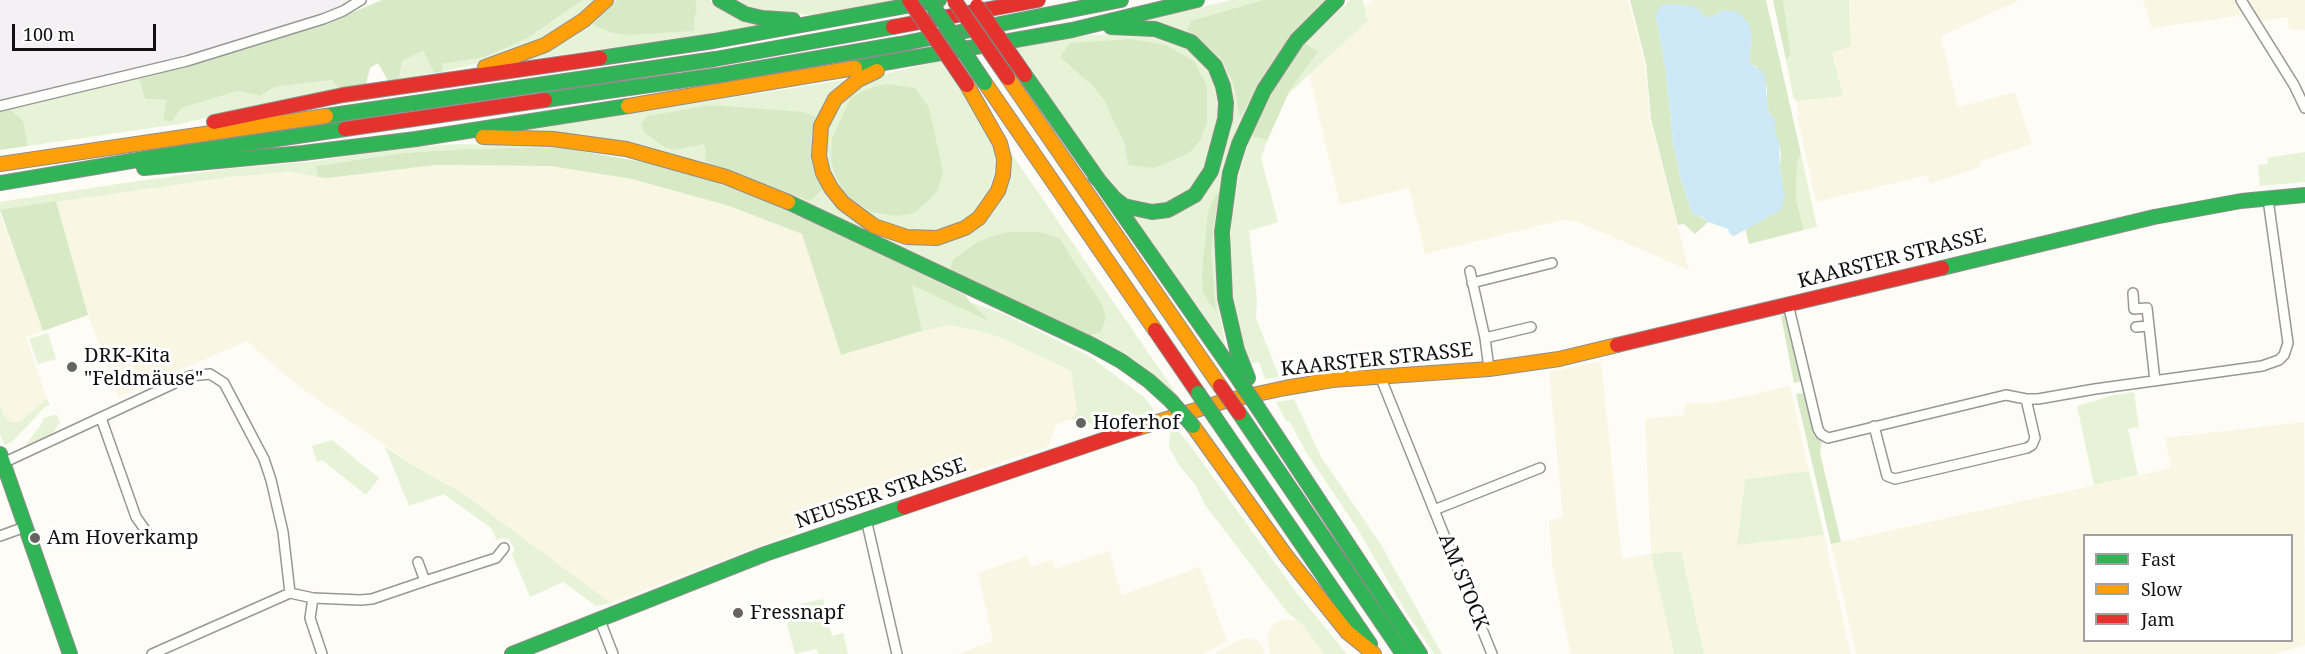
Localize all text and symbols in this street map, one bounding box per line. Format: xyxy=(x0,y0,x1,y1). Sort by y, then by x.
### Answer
scale bar xyxy=(15,12,159,50)
text: 100 m xyxy=(23,22,75,46)
street label: KAARSTER STRASSE xyxy=(1795,224,1989,294)
street label: KAARSTER STRASSE xyxy=(1280,338,1474,382)
place label: DRK-Kita "Feldmäuse" xyxy=(84,344,203,391)
marker: DRK-Kita "Feldmäuse" xyxy=(65,360,79,374)
place label: Hoferhof xyxy=(1093,411,1180,435)
marker: Hoferhof xyxy=(1074,416,1088,430)
street label: NEUSSER STRASSE xyxy=(793,454,969,534)
place label: Am Hoverkamp xyxy=(47,526,198,550)
street label: AM STOCK xyxy=(1433,530,1493,634)
marker: Am Hoverkamp xyxy=(28,531,42,545)
legend xyxy=(2083,534,2293,642)
text: Fast xyxy=(2141,547,2176,571)
text: Slow xyxy=(2141,577,2182,601)
place label: Fressnapf xyxy=(750,601,844,625)
marker: Fressnapf xyxy=(731,606,745,620)
text: Jam xyxy=(2141,607,2175,631)

